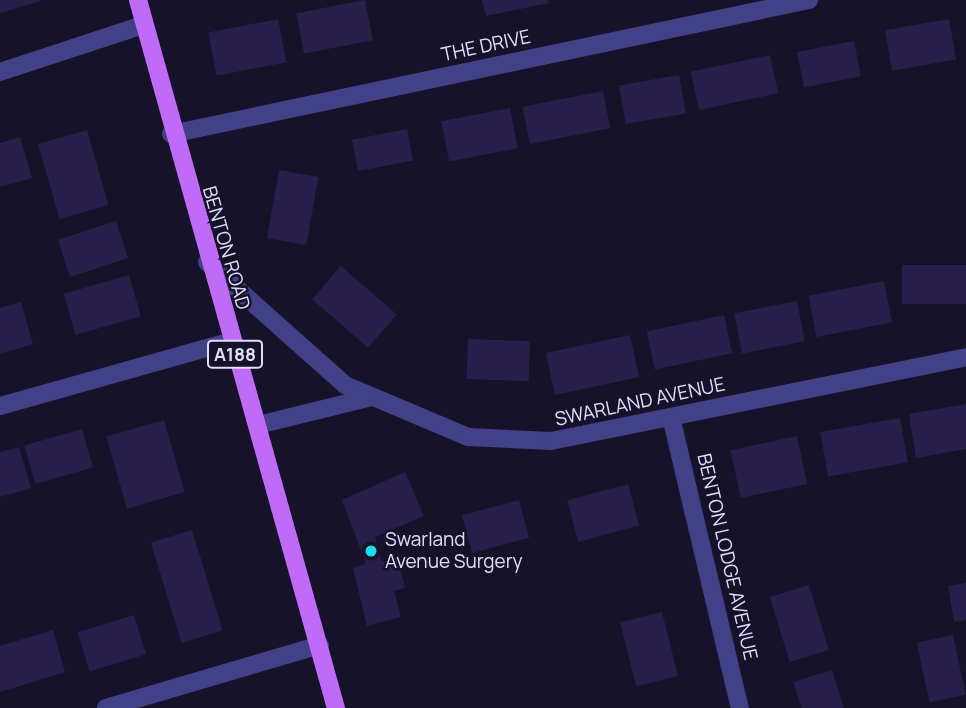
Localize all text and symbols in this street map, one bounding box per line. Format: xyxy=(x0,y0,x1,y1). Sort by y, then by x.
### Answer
street label: THE DRIVE xyxy=(439,25,533,67)
street label: BENTON ROAD xyxy=(197,184,255,312)
road number: A188 xyxy=(205,340,265,368)
street label: SWARLAND AVENUE xyxy=(553,373,727,431)
street label: BENTON LODGE AVENUE xyxy=(692,451,762,663)
place label: Swarland Avenue Surgery xyxy=(385,529,522,573)
marker: Swarland Avenue Surgery xyxy=(363,543,379,559)

